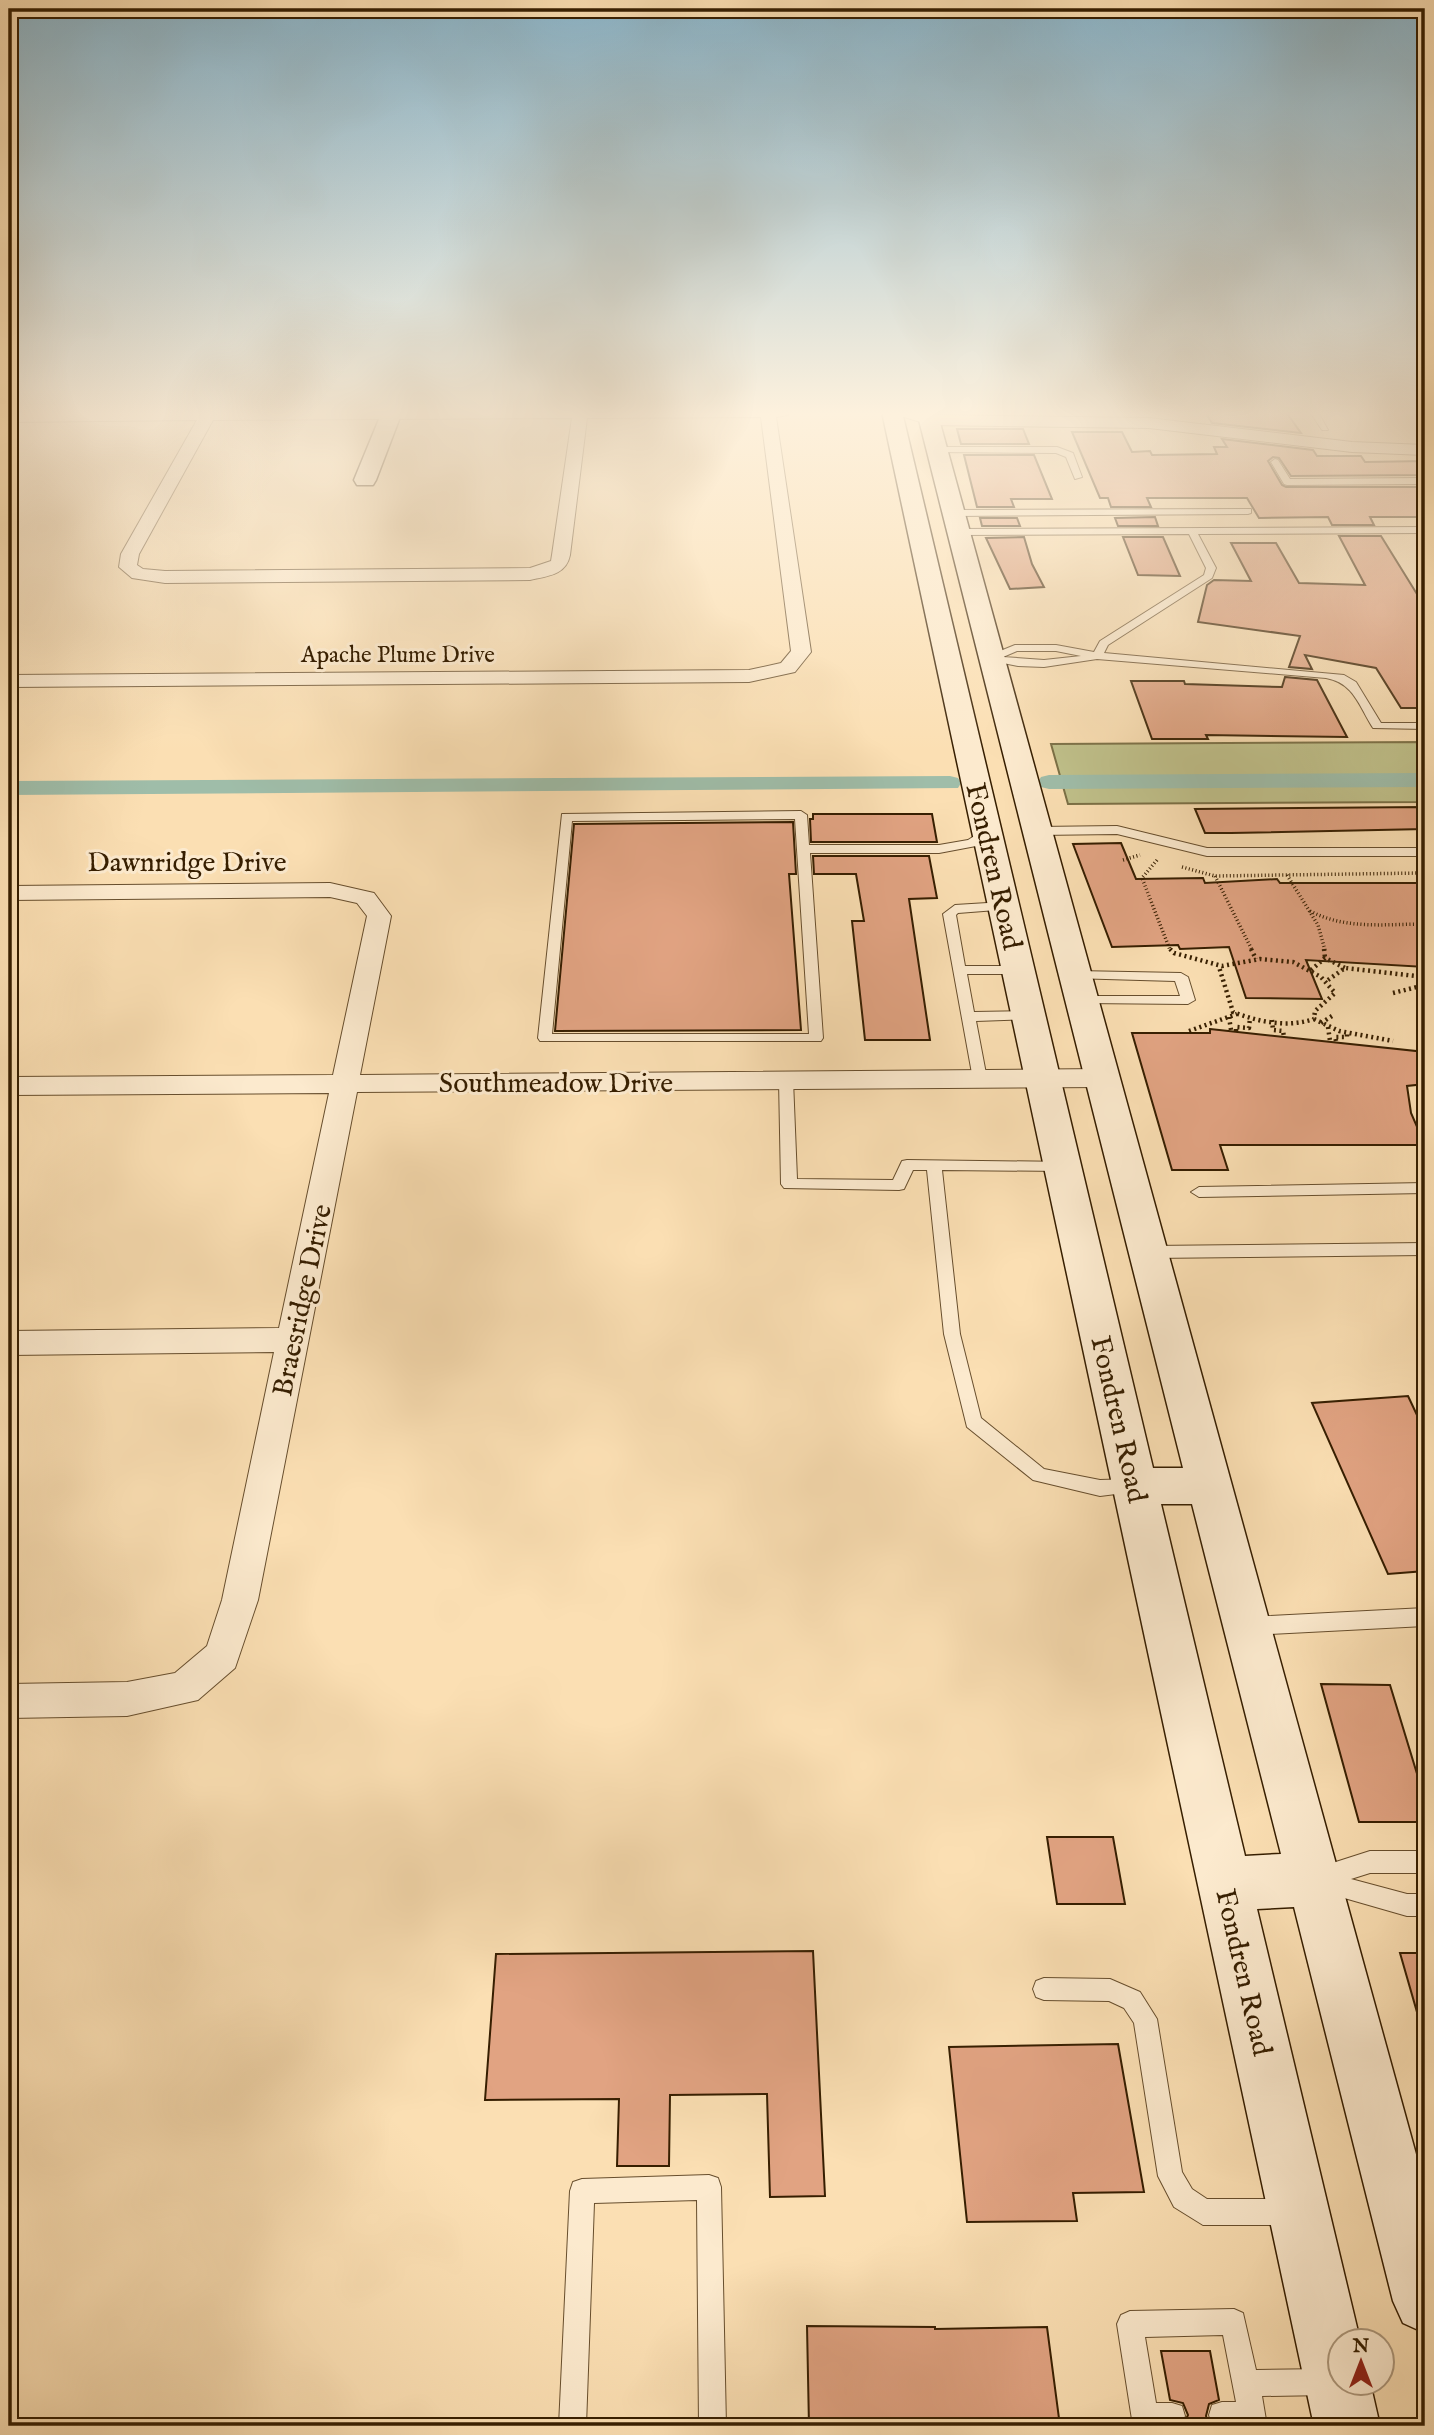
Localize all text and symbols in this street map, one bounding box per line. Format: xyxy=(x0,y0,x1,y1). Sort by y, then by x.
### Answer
street label: Apache Plume Drive xyxy=(300,641,495,670)
street label: Fondren Road xyxy=(956,780,1029,953)
street label: Dawnridge Drive xyxy=(87,846,287,881)
street label: Southmeadow Drive xyxy=(439,1067,673,1102)
street label: Braesridge Drive xyxy=(266,1201,341,1400)
street label: Fondren Road xyxy=(1081,1333,1154,1506)
street label: Fondren Road xyxy=(1206,1886,1279,2059)
north arrow xyxy=(1326,2326,1396,2396)
text: N xyxy=(1352,2335,1370,2359)

